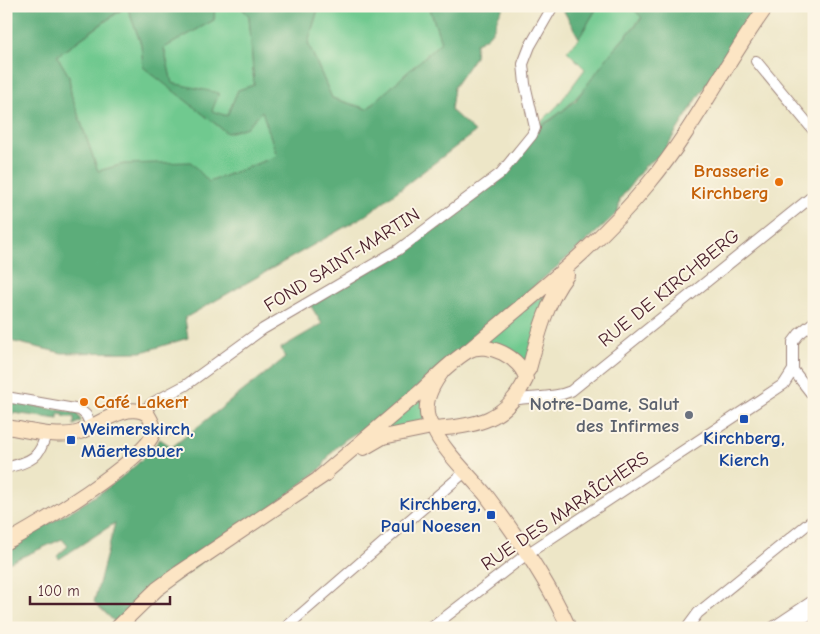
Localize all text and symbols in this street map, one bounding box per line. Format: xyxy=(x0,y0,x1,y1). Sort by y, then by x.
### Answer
place label: Brasserie Kirchberg xyxy=(691,160,769,204)
marker: Brasserie Kirchberg xyxy=(773,176,785,188)
street label: FOND SAINT-MARTIN xyxy=(260,203,424,317)
street label: RUE DE KIRCHBERG xyxy=(594,224,744,352)
place label: Café Lakert xyxy=(94,391,189,413)
place label: Notre-Dame, Salut des Infirmes xyxy=(530,393,680,437)
marker: Café Lakert xyxy=(78,396,90,408)
marker: Notre-Dame, Salut des Infirmes xyxy=(683,409,695,421)
marker: Kirchberg, Kierch xyxy=(738,413,750,425)
place label: Weimerskirch, Mäertesbuer xyxy=(81,418,194,462)
place label: Kirchberg, Kierch xyxy=(703,427,785,471)
marker: Weimerskirch, Mäertesbuer xyxy=(65,434,77,446)
street label: RUE DES MARAÎCHERS xyxy=(477,447,653,575)
place label: Kirchberg, Paul Noesen xyxy=(380,493,481,537)
marker: Kirchberg, Paul Noesen xyxy=(485,509,497,521)
scale bar xyxy=(30,574,170,606)
text: 100 m xyxy=(38,582,80,600)

